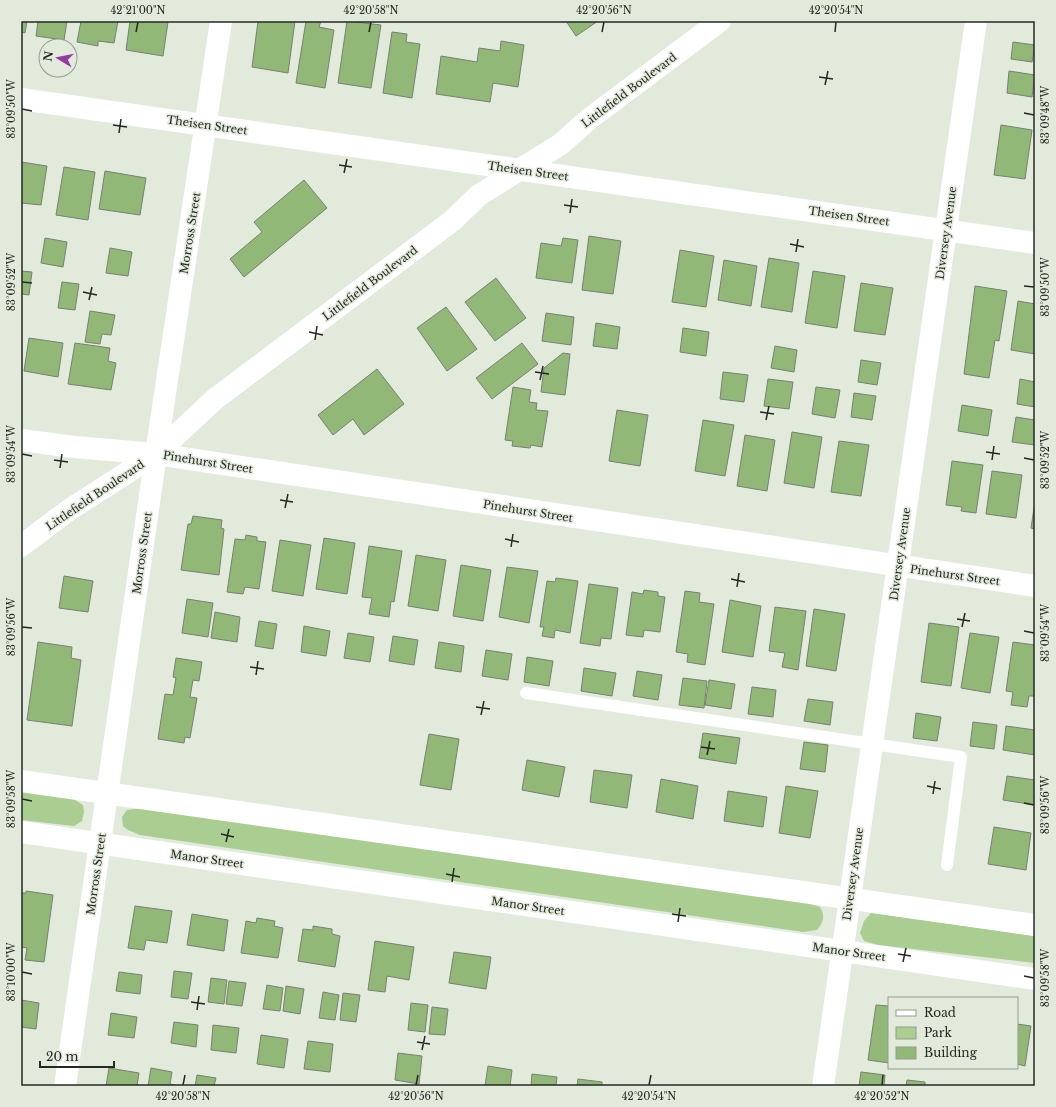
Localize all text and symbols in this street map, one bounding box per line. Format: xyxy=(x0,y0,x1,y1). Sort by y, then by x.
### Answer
text: 42°21'00"N xyxy=(110,4,166,17)
text: 42°20'58"N xyxy=(343,4,399,17)
text: 42°20'56"N xyxy=(576,4,632,17)
text: 42°20'54"N xyxy=(809,4,863,17)
north arrow xyxy=(38,38,78,78)
text: N xyxy=(40,49,56,63)
street label: Littlefield Boulevard xyxy=(579,49,680,130)
text: 83°09'50"W xyxy=(5,79,18,139)
text: 83°09'48"W xyxy=(1039,86,1052,144)
street label: Theisen Street xyxy=(166,112,249,138)
street label: Theisen Street xyxy=(487,158,570,184)
street label: Diversey Avenue xyxy=(933,186,959,280)
street label: Morross Street xyxy=(177,190,204,275)
street label: Theisen Street xyxy=(808,203,891,229)
street label: Littlefield Boulevard xyxy=(320,242,421,323)
text: 83°09'52"W xyxy=(5,253,18,311)
text: 83°09'50"W xyxy=(1039,257,1052,317)
text: 83°09'54"W xyxy=(5,425,18,483)
text: 83°09'52"W xyxy=(1039,431,1052,489)
street label: Pinehurst Street xyxy=(162,448,255,476)
street label: Littlefield Boulevard xyxy=(43,457,147,533)
street label: Pinehurst Street xyxy=(482,497,575,525)
street label: Diversey Avenue xyxy=(887,507,913,601)
street label: Morross Street xyxy=(129,510,155,595)
street label: Pinehurst Street xyxy=(909,562,1002,588)
text: 83°09'56"W xyxy=(5,597,18,656)
text: 83°09'54"W xyxy=(1039,604,1052,662)
text: 83°09'58"W xyxy=(5,770,18,828)
text: 83°09'56"W xyxy=(1039,775,1052,834)
street label: Diversey Avenue xyxy=(840,827,866,921)
street label: Morross Street xyxy=(83,831,109,916)
street label: Manor Street xyxy=(169,847,245,871)
street label: Manor Street xyxy=(490,894,566,918)
street label: Manor Street xyxy=(811,940,887,964)
text: 83°10'00"W xyxy=(5,942,18,1002)
text: 83°09'58"W xyxy=(1039,949,1052,1007)
legend xyxy=(888,997,1018,1069)
text: Road xyxy=(924,1005,956,1020)
text: Park xyxy=(924,1025,952,1040)
scale bar xyxy=(40,1043,114,1069)
text: Building xyxy=(924,1045,978,1060)
text: 20 m xyxy=(46,1049,78,1064)
text: 42°20'58"N xyxy=(155,1090,211,1103)
text: 42°20'56"N xyxy=(388,1090,444,1103)
text: 42°20'54"N xyxy=(622,1090,676,1103)
text: 42°20'52"N xyxy=(854,1090,910,1103)

